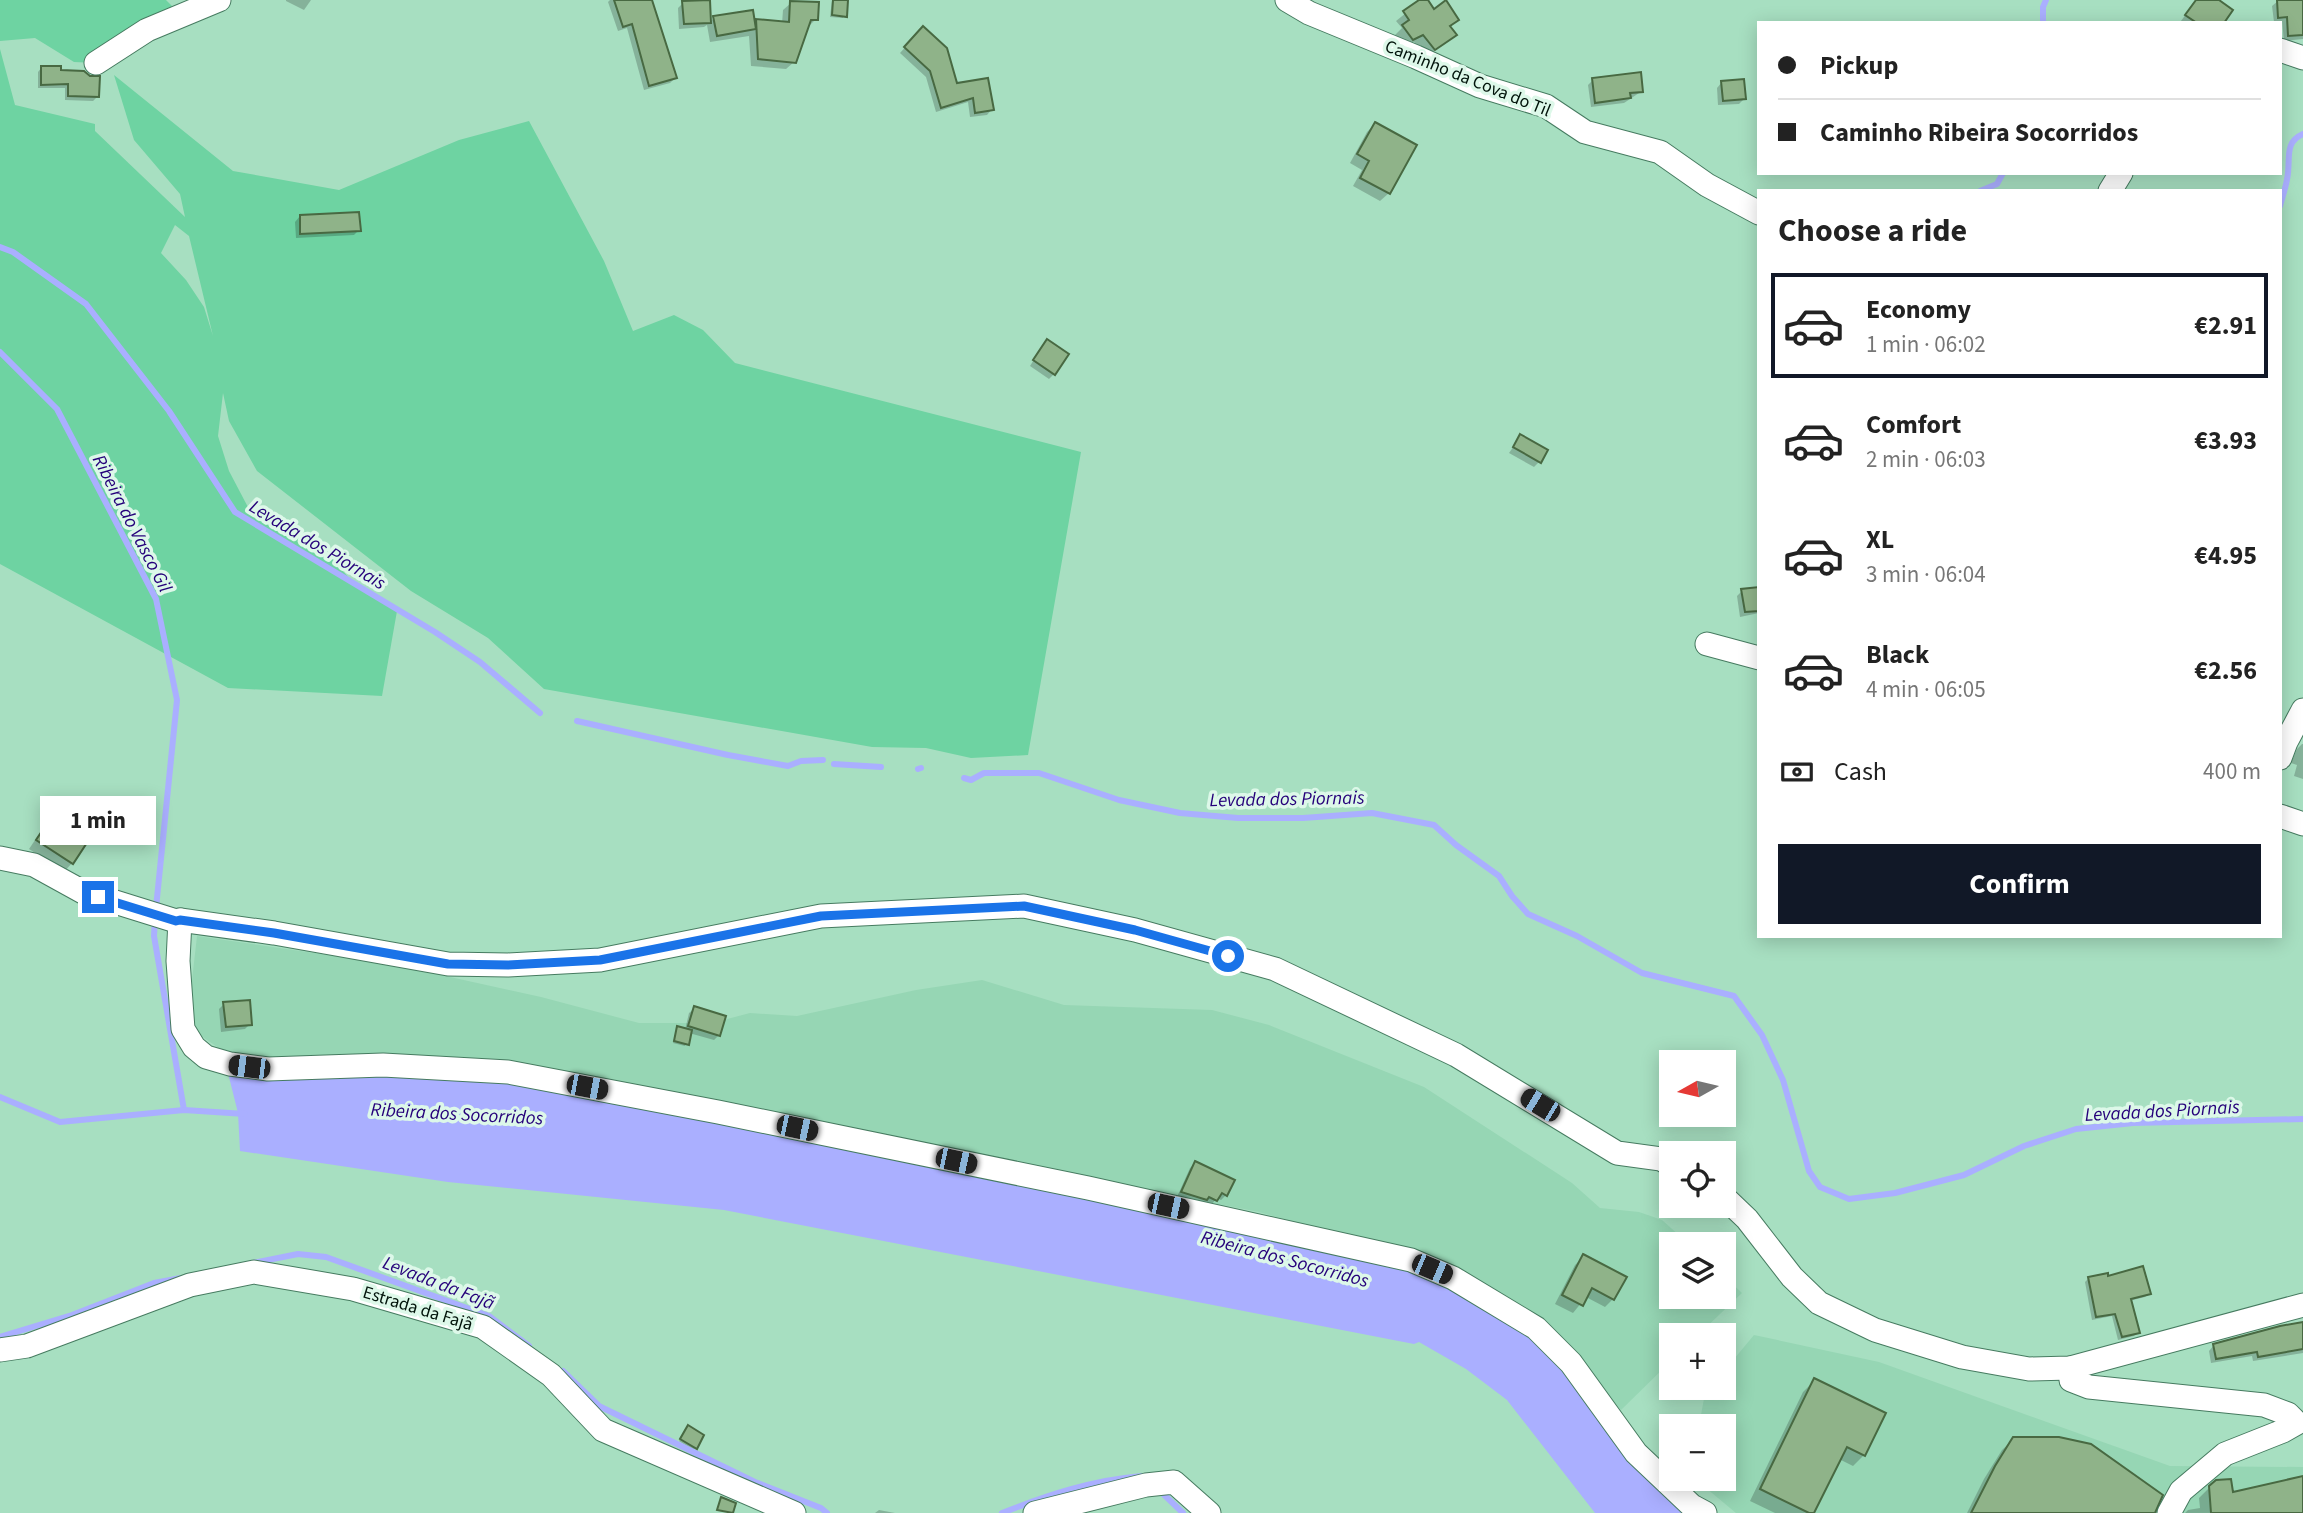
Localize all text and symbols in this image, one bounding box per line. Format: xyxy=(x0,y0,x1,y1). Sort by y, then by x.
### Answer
street label: Caminho da Cova do Til xyxy=(1381,34,1555,123)
text: Pickup xyxy=(1820,47,1898,84)
text: Caminho Ribeira Socorridos xyxy=(1820,114,2138,151)
text: Choose a ride xyxy=(1778,208,1967,254)
text: Economy xyxy=(1866,291,1971,328)
icon: car xyxy=(1782,294,1845,357)
text: €2.91 xyxy=(2194,307,2257,344)
text: 1 min · 06:02 xyxy=(1866,328,1986,361)
text: Comfort xyxy=(1866,406,1961,443)
icon: car xyxy=(1782,409,1845,472)
text: €3.93 xyxy=(2194,422,2257,459)
text: 2 min · 06:03 xyxy=(1866,443,1986,476)
water label: Ribeira do Vasco Gil xyxy=(85,450,178,598)
water label: Levada dos Piornais xyxy=(244,494,391,597)
text: XL xyxy=(1866,521,1894,558)
icon: car xyxy=(1782,524,1845,587)
text: €4.95 xyxy=(2194,537,2257,574)
text: 3 min · 06:04 xyxy=(1866,558,1986,591)
text: Black xyxy=(1866,636,1929,673)
icon: car xyxy=(1782,639,1845,702)
text: €2.56 xyxy=(2194,652,2257,689)
text: 4 min · 06:05 xyxy=(1866,673,1986,706)
icon: cash xyxy=(1778,753,1816,791)
text: Cash xyxy=(1834,753,1887,790)
text: 400 m xyxy=(2203,755,2261,788)
water label: Levada dos Piornais xyxy=(1209,785,1365,814)
callout: 1 min xyxy=(40,796,156,844)
text: 1 min xyxy=(70,804,126,837)
button: Confirm xyxy=(1778,844,2261,924)
route end xyxy=(82,881,114,913)
route start xyxy=(1212,940,1244,972)
north arrow xyxy=(1659,1050,1736,1127)
map controls xyxy=(1659,1050,1736,1491)
car xyxy=(227,1054,272,1080)
car xyxy=(565,1073,610,1101)
car xyxy=(1517,1085,1564,1125)
water label: Levada dos Piornais xyxy=(2084,1094,2241,1129)
water label: Ribeira dos Socorridos xyxy=(370,1096,544,1133)
car xyxy=(775,1113,820,1143)
button: locate xyxy=(1659,1141,1736,1218)
car xyxy=(934,1146,979,1176)
car xyxy=(1146,1191,1191,1221)
water label: Ribeira dos Socorridos xyxy=(1198,1224,1372,1295)
button: layers xyxy=(1659,1232,1736,1309)
water label: Levada da Fajã xyxy=(379,1250,499,1317)
car xyxy=(1409,1251,1456,1287)
street label: Estrada da Fajã xyxy=(360,1280,476,1337)
button: + xyxy=(1659,1323,1736,1400)
button: − xyxy=(1659,1414,1736,1491)

